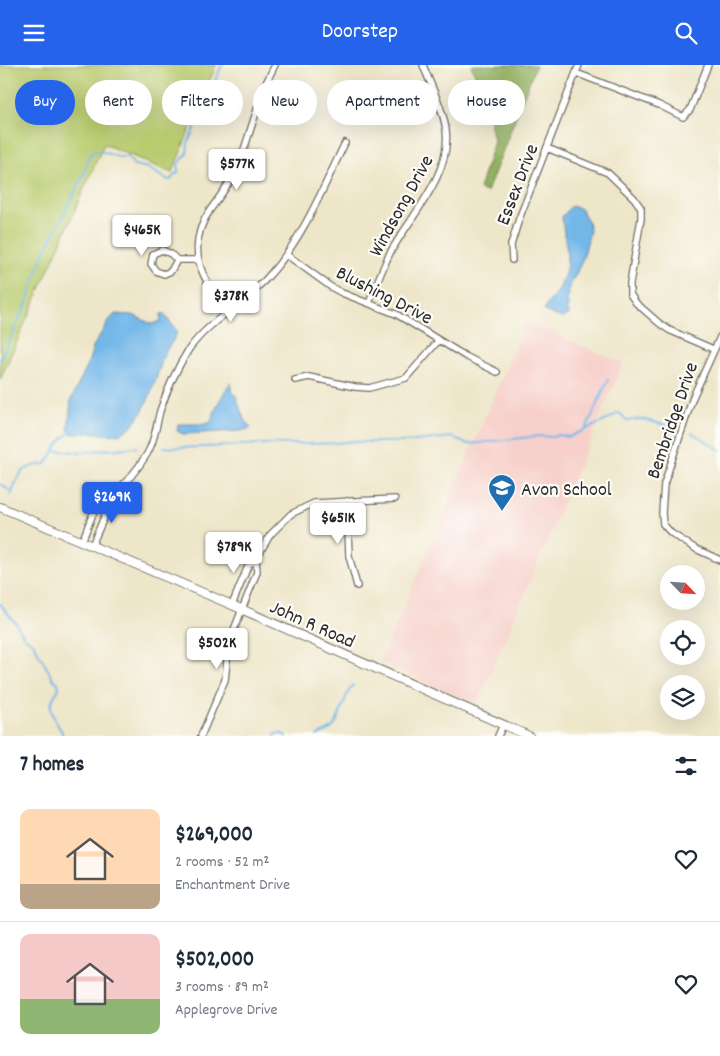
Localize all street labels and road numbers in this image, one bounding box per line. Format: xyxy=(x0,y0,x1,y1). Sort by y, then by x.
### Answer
street label: Essex Drive xyxy=(490,140,547,230)
street label: Windsong Drive xyxy=(363,150,442,262)
street label: Blushing Drive xyxy=(330,260,437,333)
street label: Bembridge Drive xyxy=(641,359,707,483)
street label: John R Road xyxy=(265,594,359,657)

